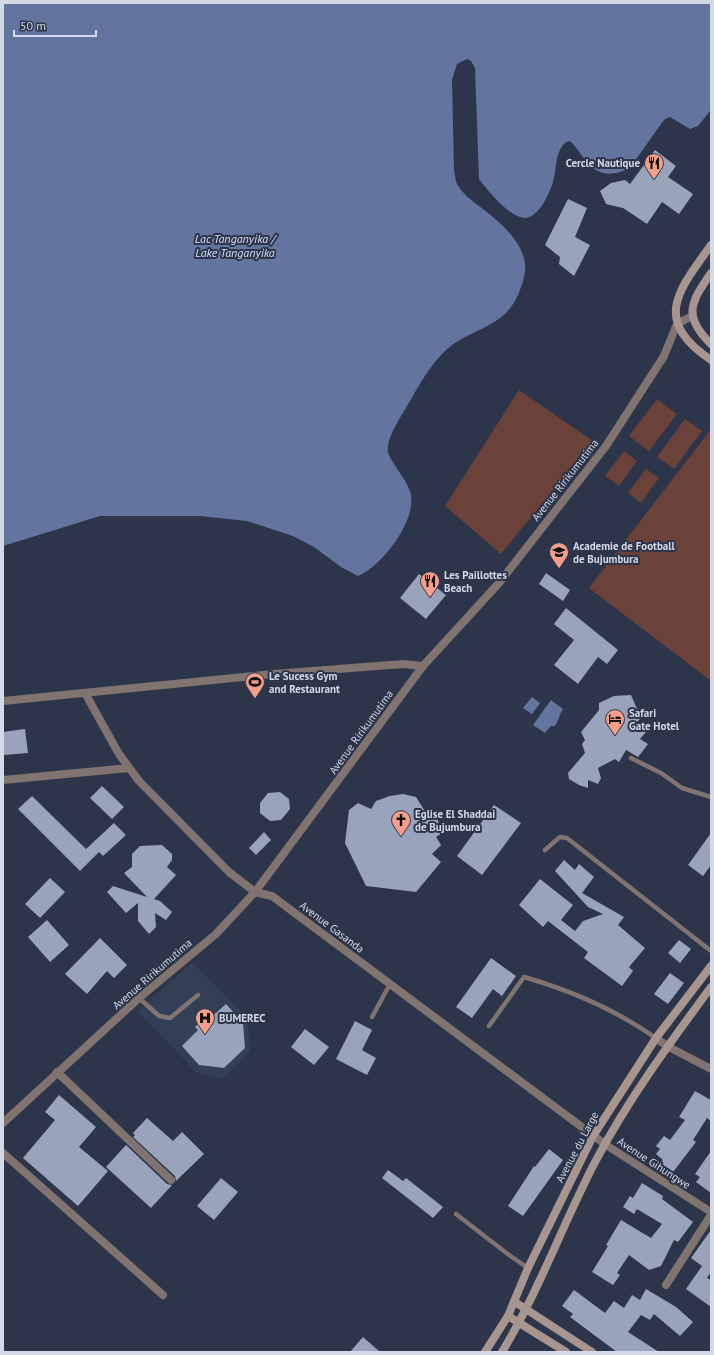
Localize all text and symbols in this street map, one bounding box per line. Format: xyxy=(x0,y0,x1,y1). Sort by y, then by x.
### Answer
scale bar xyxy=(14,12,96,38)
text: 50 m xyxy=(20,18,46,33)
restaurant icon: Cercle Nautique xyxy=(643,152,665,180)
place label: Cercle Nautique xyxy=(566,156,640,170)
water label: Lac Tanganyika / Lake Tanganyika xyxy=(195,231,277,260)
street label: Avenue Ririkumutima xyxy=(529,436,601,524)
place label: Academie de Football de Bujumbura xyxy=(573,539,675,566)
school or university icon: Academie de Football de Bujumbura xyxy=(548,541,570,569)
place label: Les Paillottes Beach xyxy=(444,568,507,595)
restaurant icon: Les Paillottes Beach xyxy=(419,570,441,598)
place label: Le Sucess Gym and Restaurant xyxy=(269,669,340,696)
sports icon: Le Sucess Gym and Restaurant xyxy=(244,671,266,699)
street label: Avenue Ririkumutima xyxy=(326,687,396,777)
place label: Safari Gate Hotel xyxy=(629,706,680,733)
hotel icon: Safari Gate Hotel xyxy=(604,708,626,736)
place label: Eglise El Shaddai de Bujumbura xyxy=(415,807,495,834)
church icon: Eglise El Shaddai de Bujumbura xyxy=(390,809,412,837)
street label: Avenue Gasanda xyxy=(297,898,367,956)
street label: Avenue Ririkumutima xyxy=(109,936,195,1012)
hospital icon: BUMEREC xyxy=(194,1007,216,1035)
place label: BUMEREC xyxy=(219,1011,265,1025)
street label: Avenue du Large xyxy=(552,1109,602,1185)
street label: Avenue Gihungwe xyxy=(615,1134,694,1192)

